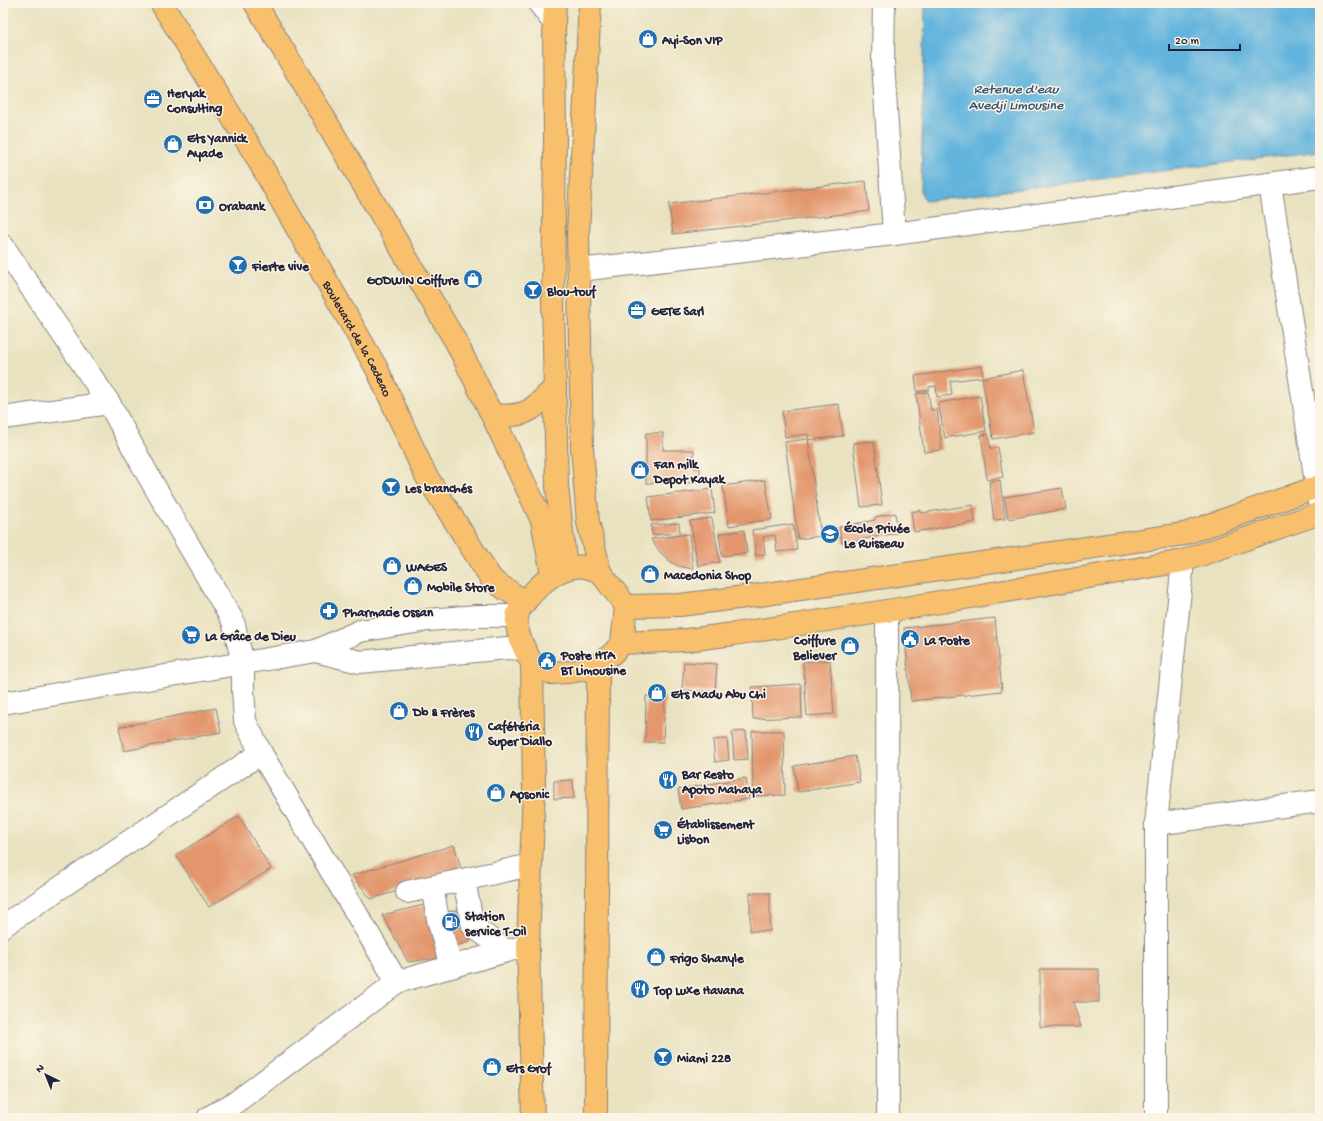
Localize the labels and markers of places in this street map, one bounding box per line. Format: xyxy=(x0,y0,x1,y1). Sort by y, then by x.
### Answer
shop icon: Ayi-Son VIP xyxy=(637,28,659,50)
place label: Ayi-Son VIP xyxy=(661,34,723,49)
place label: Heryak Consulting xyxy=(166,87,223,117)
office icon: Heryak Consulting xyxy=(142,88,164,110)
place label: Ets Yannick Ayade xyxy=(186,132,249,162)
shop icon: Ets Yannick Ayade xyxy=(162,133,184,155)
bank icon: Orabank xyxy=(194,194,216,216)
place label: Orabank xyxy=(219,200,267,215)
bar icon: Fierte vive xyxy=(227,254,249,276)
place label: Fierte vive xyxy=(251,260,310,275)
shop icon: GODWIN Coiffure xyxy=(462,268,484,290)
place label: GODWIN Coiffure xyxy=(367,273,460,289)
bar icon: Blou-touf xyxy=(522,279,544,301)
place label: Blou-touf xyxy=(546,284,598,300)
office icon: GETE Sarl xyxy=(626,299,648,321)
place label: GETE Sarl xyxy=(651,305,704,320)
place label: Fan milk Depot Kayak xyxy=(653,458,727,489)
shop icon: Fan milk Depot Kayak xyxy=(629,459,651,481)
bar icon: Les branchés xyxy=(380,476,402,498)
place label: Les branchés xyxy=(405,482,473,497)
place label: École Privée Le Ruisseau xyxy=(844,521,911,552)
school or university icon: École Privée Le Ruisseau xyxy=(819,523,841,545)
shop icon: WAGES xyxy=(381,555,403,577)
place label: WAGES xyxy=(405,561,448,576)
shop icon: Macedonia Shop xyxy=(639,563,661,585)
place label: Macedonia Shop xyxy=(664,569,752,585)
shop icon: Mobile Store xyxy=(402,575,424,597)
place label: Mobile Store xyxy=(427,581,496,596)
pharmacy icon: Pharmacie Ossan xyxy=(318,600,340,622)
place label: Pharmacie Ossan xyxy=(342,606,434,621)
supermarket icon: La Grâce de Dieu xyxy=(180,624,202,646)
public building icon: La Poste xyxy=(899,628,921,650)
place label: La Grâce de Dieu xyxy=(205,629,297,645)
place label: Coiffure Believer xyxy=(792,633,837,664)
place label: La Poste xyxy=(924,634,971,649)
shop icon: Coiffure Believer xyxy=(839,635,861,657)
place label: Poste HTA BT Limousine xyxy=(560,649,627,679)
public building icon: Poste HTA BT Limousine xyxy=(536,650,558,672)
shop icon: Ets Madu Abu Chi xyxy=(646,682,668,704)
place label: Ets Madu Abu Chi xyxy=(671,688,766,703)
shop icon: Db & Frères xyxy=(388,700,410,722)
place label: Db & Frères xyxy=(412,706,476,721)
place label: Cafétéria Super Diallo xyxy=(487,719,552,751)
restaurant icon: Cafétéria Super Diallo xyxy=(463,721,485,743)
place label: Bar Resto Apoto Mahaya xyxy=(681,768,763,799)
restaurant icon: Bar Resto Apoto Mahaya xyxy=(657,769,679,791)
shop icon: Apsonic xyxy=(485,782,507,804)
place label: Apsonic xyxy=(509,788,551,804)
place label: Établissement Lisbon xyxy=(677,817,756,848)
supermarket icon: Établissement Lisbon xyxy=(652,819,674,841)
place label: Station service T-Oil xyxy=(465,910,527,940)
fuel station icon: Station service T-Oil xyxy=(440,911,462,933)
shop icon: Frigo Shanyle xyxy=(645,946,667,968)
place label: Frigo Shanyle xyxy=(669,952,745,967)
restaurant icon: Top Luxe Havana xyxy=(629,978,651,1000)
place label: Top Luxe Havana xyxy=(653,984,744,1000)
bar icon: Miami 228 xyxy=(652,1046,674,1068)
place label: Miami 228 xyxy=(677,1052,731,1067)
shop icon: Ets Grof xyxy=(481,1056,503,1078)
place label: Ets Grof xyxy=(506,1061,553,1077)

